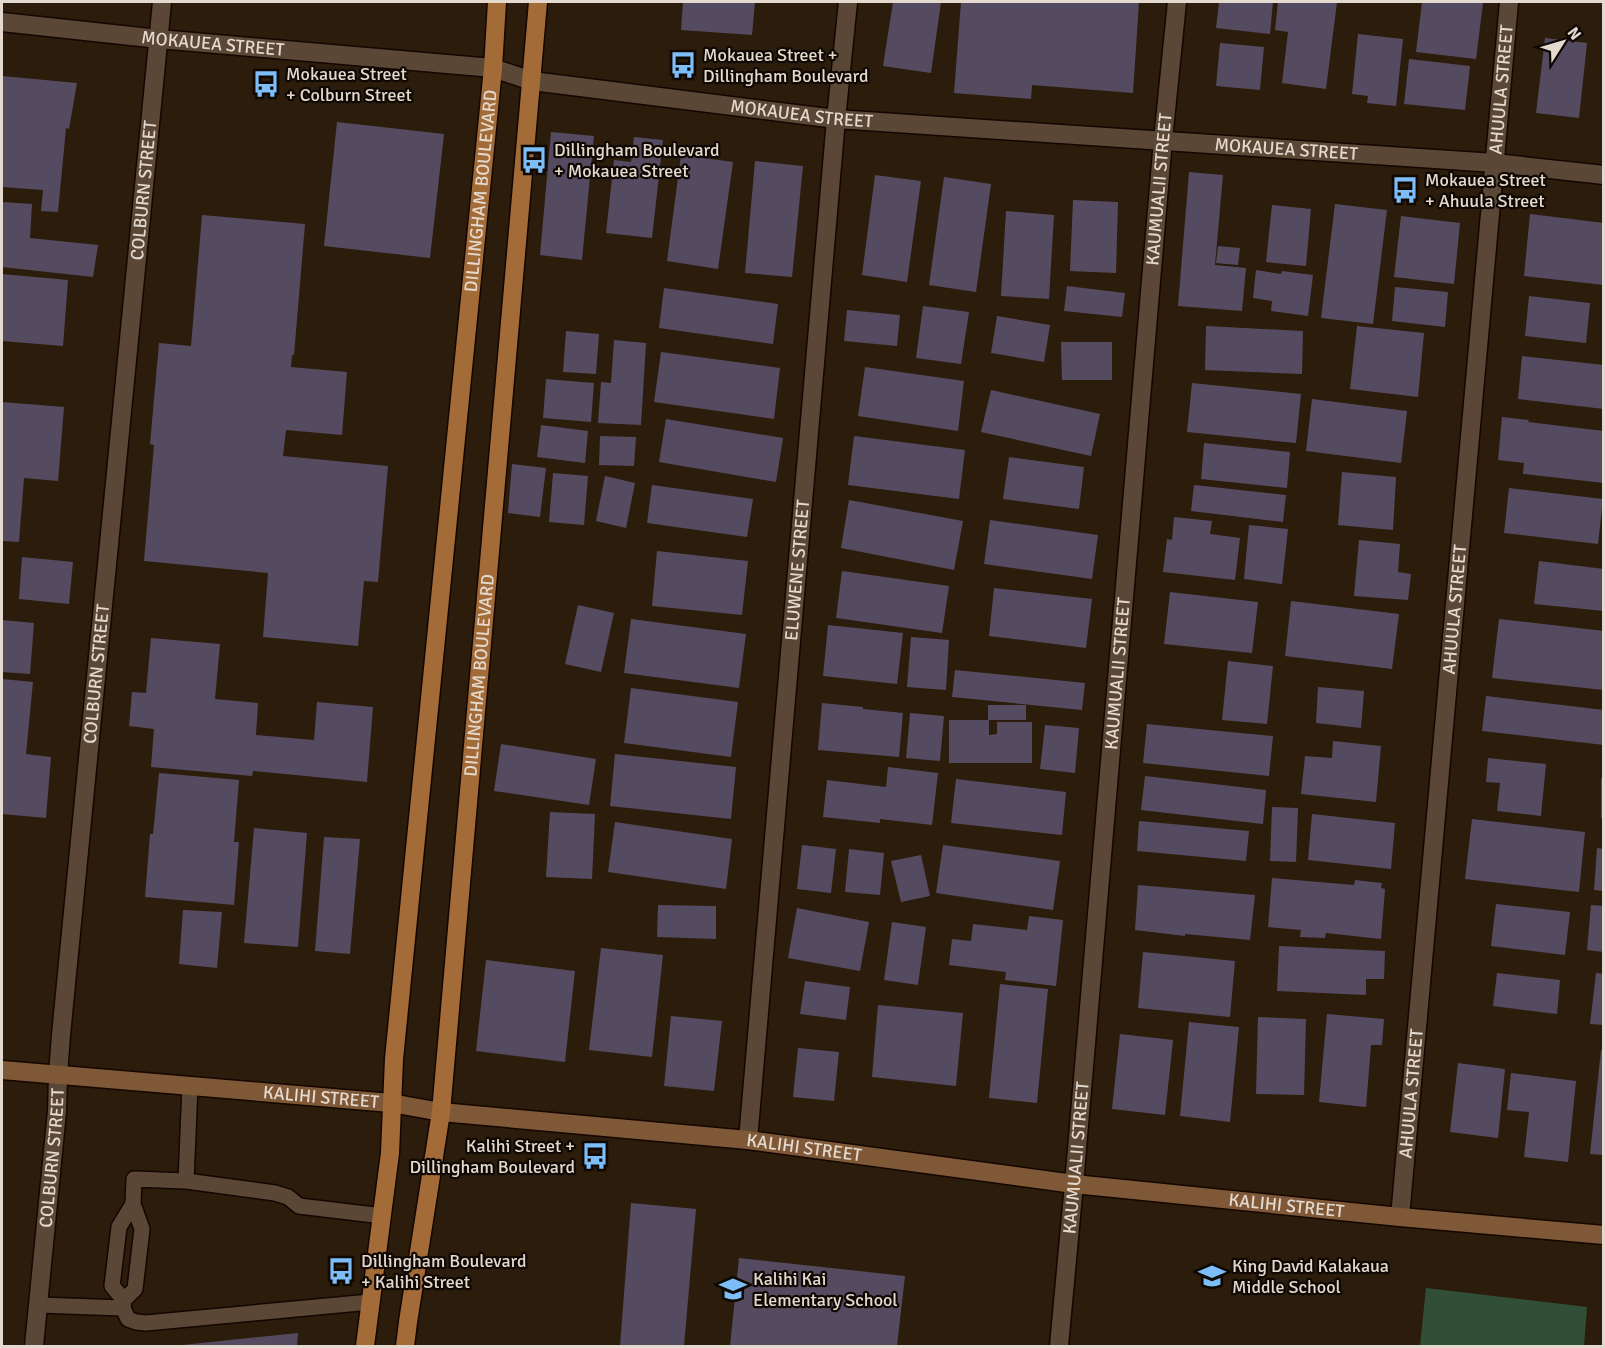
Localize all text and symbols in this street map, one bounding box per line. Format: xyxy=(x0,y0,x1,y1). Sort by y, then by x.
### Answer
north arrow xyxy=(1533,12,1593,72)
text: N xyxy=(1563,23,1586,44)
street label: AHUULA STREET xyxy=(1484,24,1518,155)
street label: MOKAUEA STREET xyxy=(140,26,285,61)
place label: Mokauea Street + Dillingham Boulevard xyxy=(703,44,869,87)
bus stop icon: Mokauea Street + Dillingham Boulevard xyxy=(668,50,698,80)
place label: Mokauea Street + Colburn Street xyxy=(286,63,412,106)
bus stop icon: Mokauea Street + Colburn Street xyxy=(251,69,281,99)
street label: DILLINGHAM BOULEVARD xyxy=(460,89,502,293)
street label: MOKAUEA STREET xyxy=(729,95,874,132)
street label: KAUMUALII STREET xyxy=(1141,112,1177,266)
street label: COLBURN STREET xyxy=(126,119,161,261)
street label: MOKAUEA STREET xyxy=(1214,133,1359,165)
place label: Dillingham Boulevard + Mokauea Street xyxy=(554,139,720,182)
bus stop icon: Dillingham Boulevard + Mokauea Street xyxy=(519,145,549,175)
place label: Mokauea Street + Ahuula Street xyxy=(1425,169,1546,212)
bus stop icon: Mokauea Street + Ahuula Street xyxy=(1390,175,1420,205)
street label: ELUWENE STREET xyxy=(780,499,814,642)
street label: AHUULA STREET xyxy=(1438,544,1471,675)
street label: DILLINGHAM BOULEVARD xyxy=(459,573,499,778)
street label: KAUMUALII STREET xyxy=(1100,596,1135,751)
street label: COLBURN STREET xyxy=(79,603,114,745)
street label: AHUULA STREET xyxy=(1394,1028,1428,1159)
street label: KALIHI STREET xyxy=(262,1081,380,1113)
street label: KAUMUALII STREET xyxy=(1058,1081,1094,1235)
street label: COLBURN STREET xyxy=(35,1088,69,1229)
street label: KALIHI STREET xyxy=(745,1129,863,1166)
place label: Kalihi Street + Dillingham Boulevard xyxy=(409,1135,575,1178)
bus stop icon: Kalihi Street + Dillingham Boulevard xyxy=(580,1141,610,1171)
street label: KALIHI STREET xyxy=(1228,1189,1346,1222)
place label: Dillingham Boulevard + Kalihi Street xyxy=(361,1250,527,1293)
place label: King David Kalakaua Middle School xyxy=(1232,1255,1389,1298)
bus stop icon: Dillingham Boulevard + Kalihi Street xyxy=(326,1256,356,1286)
school or university icon: King David Kalakaua Middle School xyxy=(1197,1261,1227,1291)
place label: Kalihi Kai Elementary School xyxy=(753,1268,898,1311)
school or university icon: Kalihi Kai Elementary School xyxy=(718,1274,748,1304)

